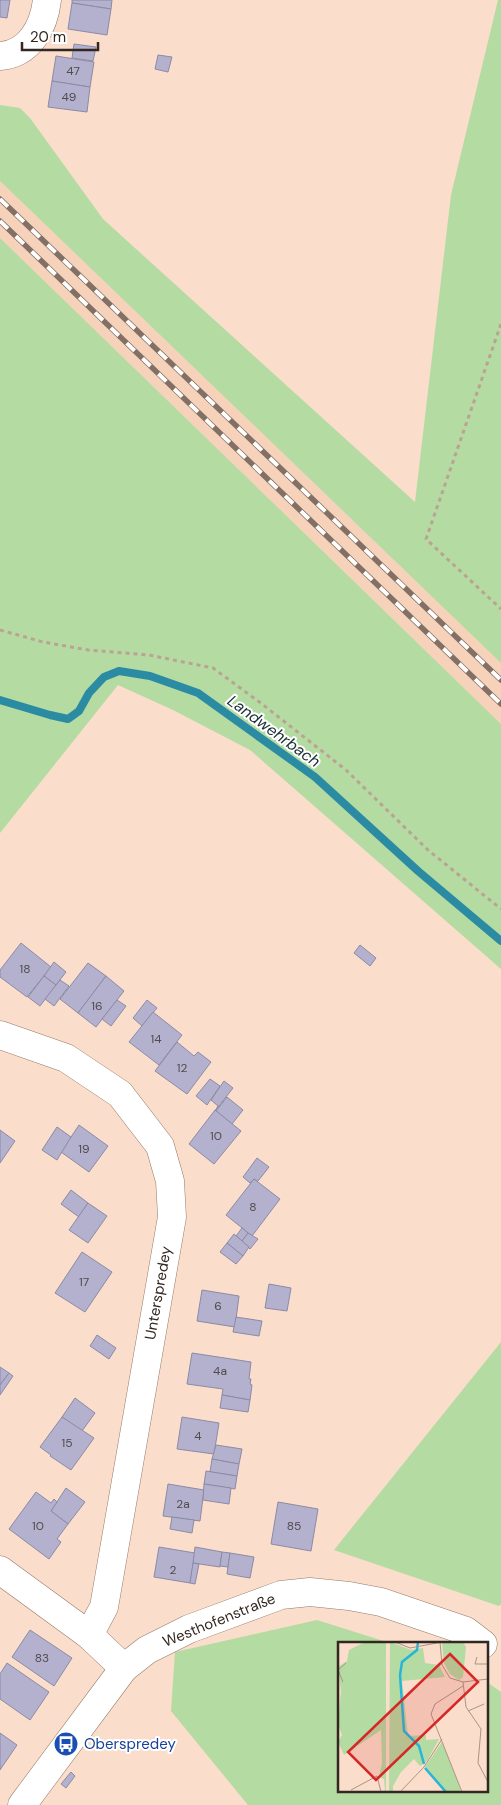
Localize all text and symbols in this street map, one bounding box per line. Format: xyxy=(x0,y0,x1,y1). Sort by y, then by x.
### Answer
scale bar xyxy=(22,20,99,52)
text: 20 m xyxy=(30,27,66,47)
house number: 47 xyxy=(66,63,80,79)
house number: 49 xyxy=(62,89,76,105)
water label: Landwehrbach xyxy=(223,690,325,772)
house number: 18 xyxy=(19,961,31,977)
house number: 16 xyxy=(91,998,103,1014)
house number: 14 xyxy=(150,1031,162,1047)
house number: 12 xyxy=(177,1060,187,1076)
house number: 10 xyxy=(210,1128,222,1144)
house number: 19 xyxy=(78,1141,90,1157)
house number: 8 xyxy=(249,1199,257,1215)
street label: Unterspredey xyxy=(140,1244,176,1341)
house number: 17 xyxy=(79,1274,89,1290)
house number: 6 xyxy=(214,1298,222,1314)
house number: 4a xyxy=(213,1363,227,1379)
house number: 4 xyxy=(194,1428,202,1444)
house number: 15 xyxy=(61,1435,73,1451)
house number: 2a xyxy=(176,1496,190,1512)
house number: 10 xyxy=(32,1518,44,1534)
house number: 85 xyxy=(287,1518,301,1534)
house number: 2 xyxy=(170,1562,177,1578)
street label: Westhofenstraße xyxy=(160,1588,278,1652)
inset map xyxy=(338,1642,488,1792)
house number: 83 xyxy=(35,1650,49,1666)
bus stop icon: Oberspredey xyxy=(53,1731,79,1757)
place label: Oberspredey xyxy=(84,1734,176,1754)

